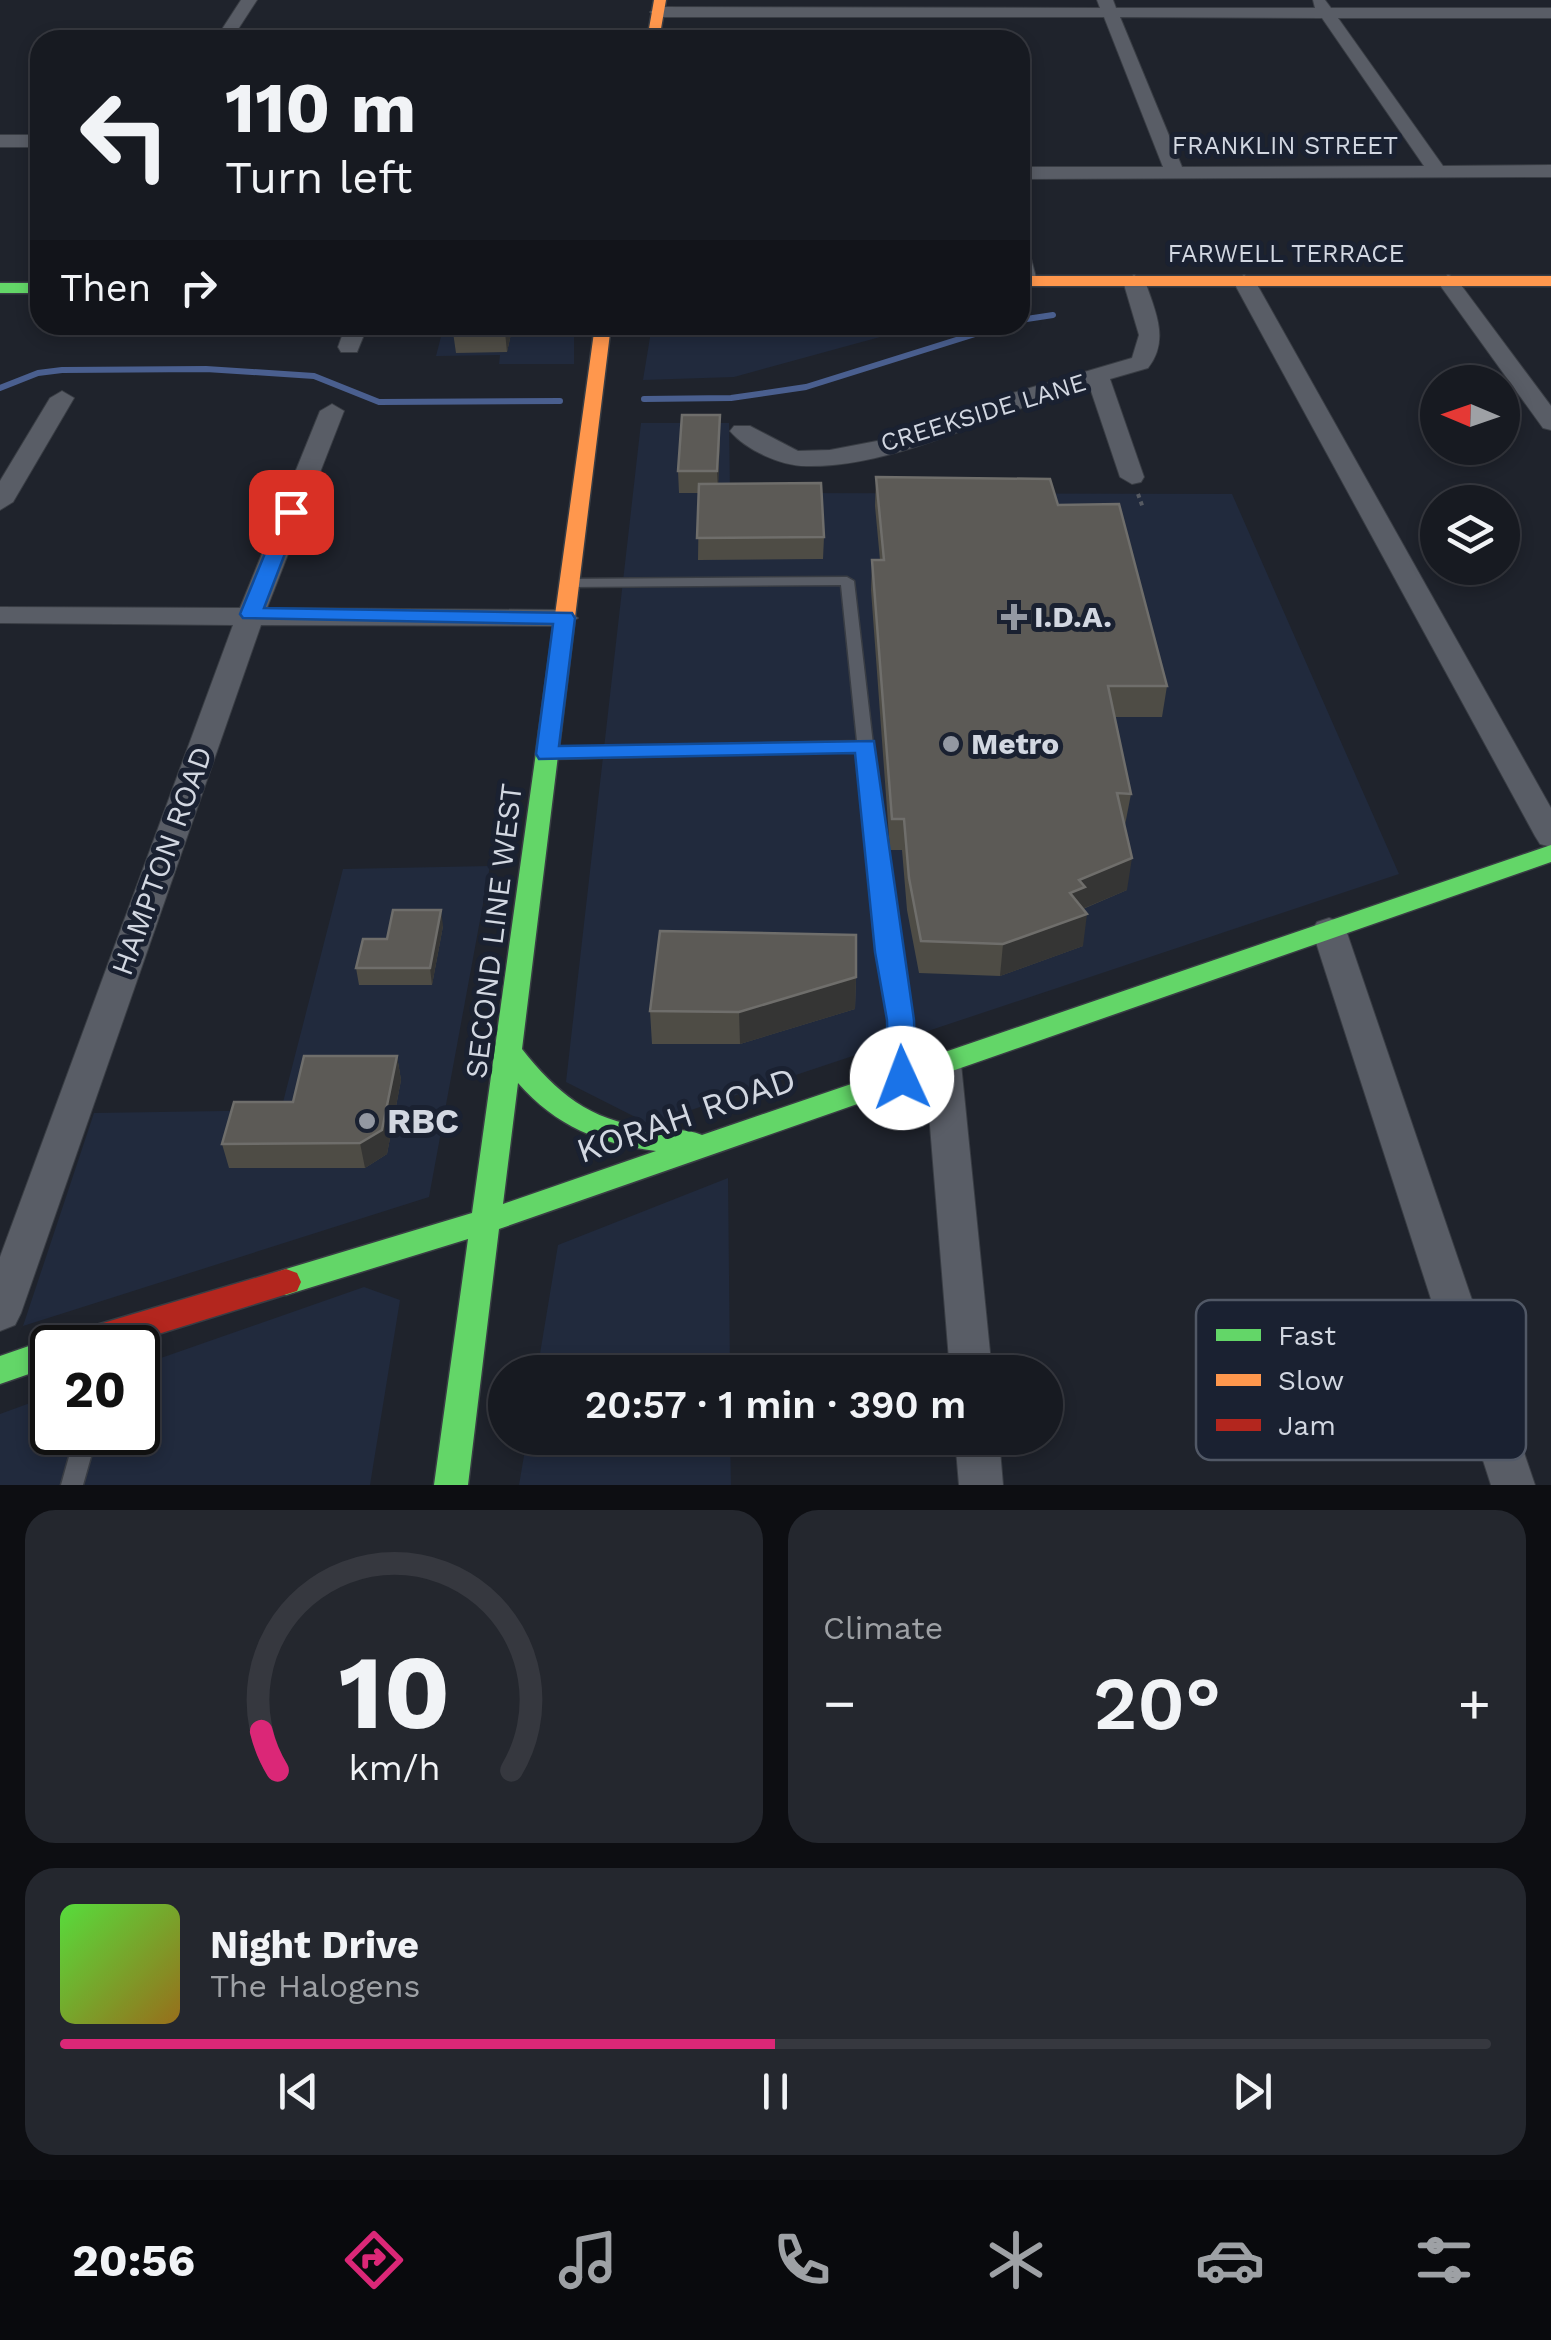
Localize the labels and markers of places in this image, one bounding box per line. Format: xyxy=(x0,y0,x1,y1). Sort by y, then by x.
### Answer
pin xyxy=(249,470,334,555)
place label: I.D.A. xyxy=(1034,599,1112,634)
marker: I.D.A. xyxy=(1003,606,1025,628)
place label: Metro xyxy=(971,726,1059,761)
marker: Metro xyxy=(940,733,962,755)
place label: RBC xyxy=(387,1100,459,1142)
marker: RBC xyxy=(356,1110,378,1132)

